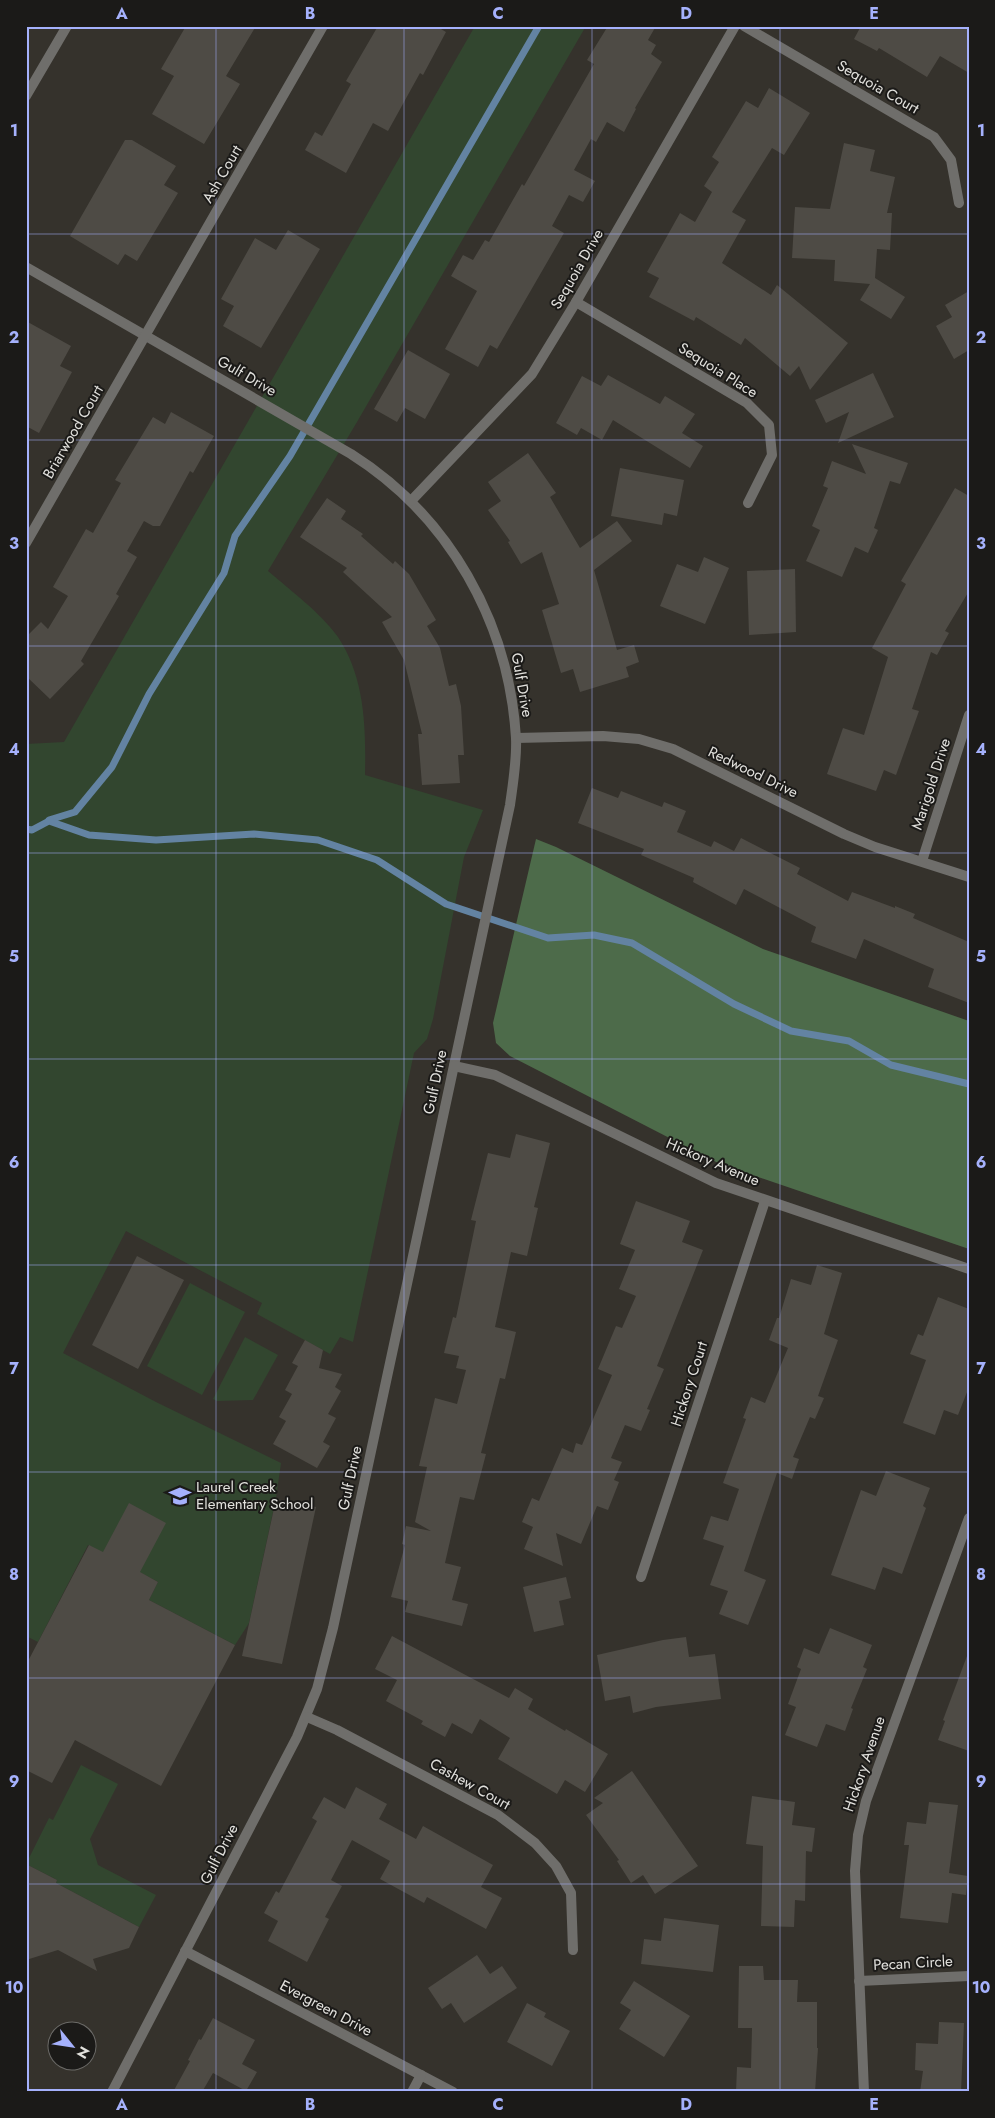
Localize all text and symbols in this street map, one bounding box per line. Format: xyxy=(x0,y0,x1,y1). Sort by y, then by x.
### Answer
text: A xyxy=(115,2,128,25)
text: B xyxy=(305,2,315,25)
text: C xyxy=(492,2,504,25)
text: D xyxy=(680,2,692,25)
text: E xyxy=(869,2,879,25)
street label: Sequoia Court xyxy=(833,55,923,120)
text: 1 xyxy=(10,119,18,142)
text: 1 xyxy=(977,119,985,142)
street label: Ash Court xyxy=(197,141,248,207)
street label: Sequoia Drive xyxy=(545,225,609,313)
text: 2 xyxy=(9,326,19,349)
text: 2 xyxy=(976,326,986,349)
street label: Sequoia Place xyxy=(674,337,762,403)
street label: Gulf Drive xyxy=(213,350,281,402)
street label: Briarwood Court xyxy=(37,381,109,483)
text: 3 xyxy=(9,532,19,555)
text: 3 xyxy=(976,532,986,555)
street label: Gulf Drive xyxy=(506,651,539,719)
street label: Marigold Drive xyxy=(906,735,956,833)
text: 4 xyxy=(8,738,20,761)
text: 4 xyxy=(975,738,987,761)
street label: Redwood Drive xyxy=(704,741,802,803)
text: 5 xyxy=(9,945,19,968)
text: 5 xyxy=(976,945,986,968)
street label: Gulf Drive xyxy=(417,1048,453,1116)
street label: Hickory Avenue xyxy=(663,1132,763,1192)
text: 6 xyxy=(9,1151,19,1174)
text: 6 xyxy=(976,1151,986,1174)
street label: Hickory Court xyxy=(665,1338,713,1429)
text: 7 xyxy=(9,1357,19,1380)
text: 7 xyxy=(976,1357,986,1380)
street label: Gulf Drive xyxy=(332,1444,368,1512)
place label: Laurel Creek Elementary School xyxy=(196,1476,313,1515)
school or university icon: Laurel Creek Elementary School xyxy=(167,1483,193,1509)
text: 8 xyxy=(9,1563,19,1586)
text: 8 xyxy=(976,1563,986,1586)
street label: Hickory Avenue xyxy=(837,1713,891,1815)
street label: Cashew Court xyxy=(426,1753,514,1815)
text: 9 xyxy=(9,1770,19,1793)
text: 9 xyxy=(976,1770,986,1793)
street label: Gulf Drive xyxy=(194,1820,244,1888)
street label: Pecan Circle xyxy=(873,1950,954,1976)
street label: Evergreen Drive xyxy=(276,1974,376,2042)
text: 10 xyxy=(5,1976,23,1999)
text: 10 xyxy=(972,1976,990,1999)
north arrow xyxy=(48,2020,98,2070)
text: N xyxy=(72,2043,95,2062)
text: A xyxy=(115,2093,128,2116)
text: B xyxy=(305,2093,315,2116)
text: C xyxy=(492,2093,504,2116)
text: D xyxy=(680,2093,692,2116)
text: E xyxy=(869,2093,879,2116)

